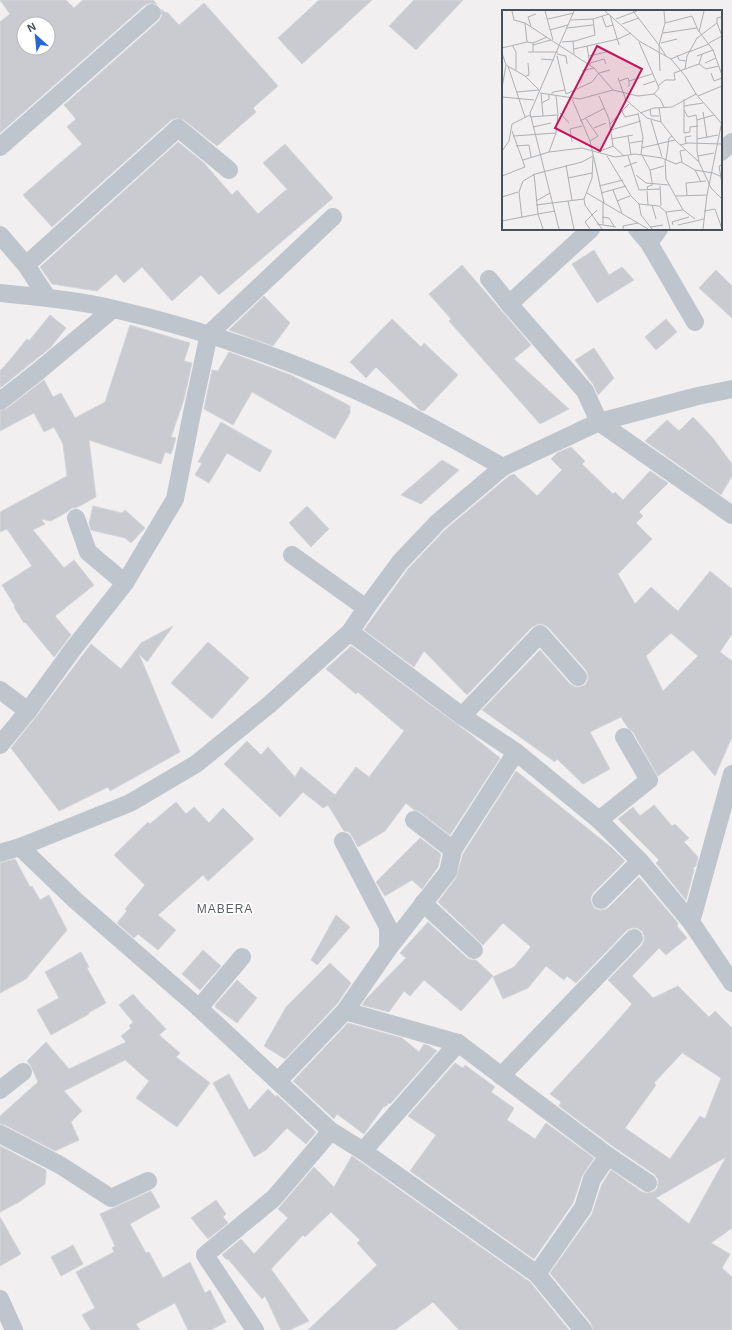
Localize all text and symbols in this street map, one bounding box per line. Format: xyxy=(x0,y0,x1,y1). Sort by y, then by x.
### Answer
inset map xyxy=(502,10,722,230)
north arrow xyxy=(16,16,56,56)
text: N xyxy=(25,20,38,34)
district label: MABERA xyxy=(197,902,253,916)

